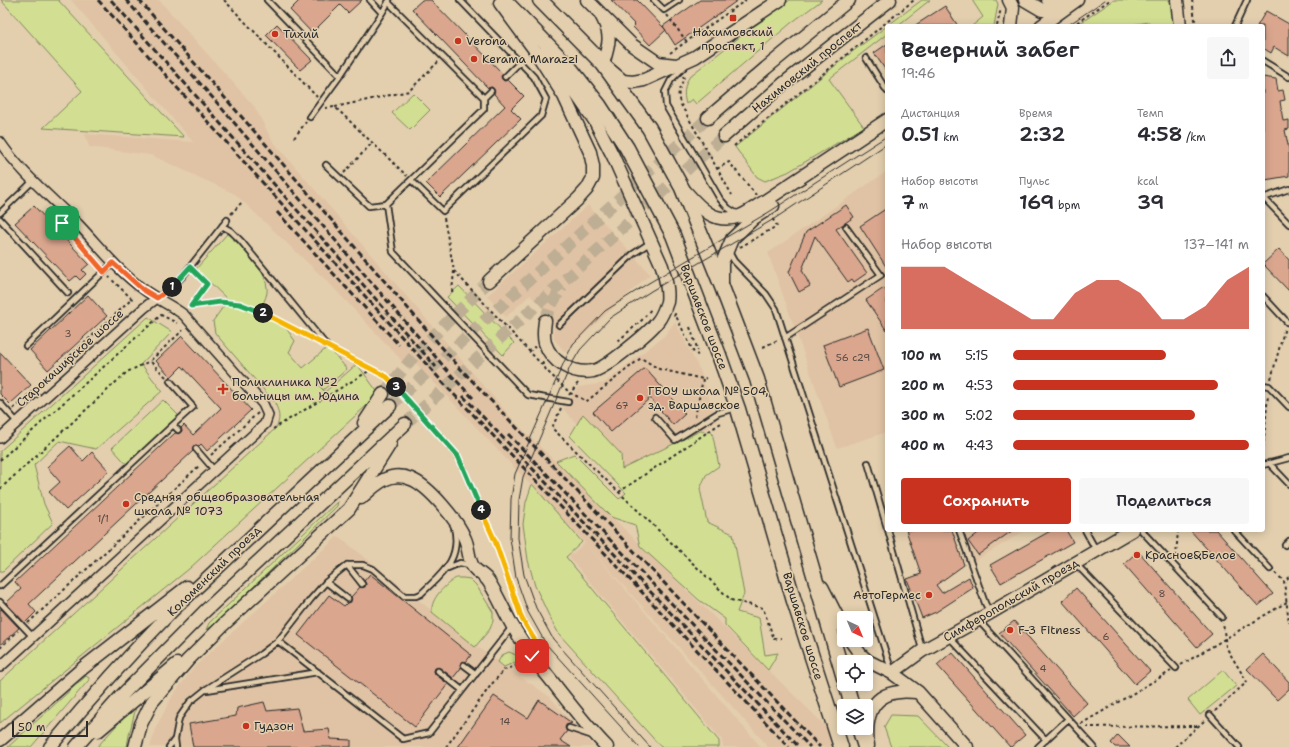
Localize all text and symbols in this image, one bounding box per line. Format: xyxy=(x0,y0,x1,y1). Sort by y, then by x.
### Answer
marker: Нахимовский проспект, 1 xyxy=(728,13,738,23)
street label: Нахимовский проспект xyxy=(748,17,866,117)
place label: Нахимовский проспект, 1 xyxy=(693,24,774,54)
place label: Тихий xyxy=(283,26,319,42)
marker: Тихий xyxy=(270,29,280,39)
place label: Verona xyxy=(466,33,507,49)
text: Вечерний забег xyxy=(901,35,1079,64)
marker: Verona xyxy=(453,36,463,46)
button: share xyxy=(1207,37,1249,79)
place label: Kerama Marazzi xyxy=(482,51,578,67)
marker: Kerama Marazzi xyxy=(469,54,479,64)
text: 19:46 xyxy=(901,65,935,82)
text: Дистанция xyxy=(901,106,960,121)
text: Время xyxy=(1019,106,1053,121)
text: Темп xyxy=(1137,106,1164,121)
text: 0.51 xyxy=(901,121,940,147)
text: 2:32 xyxy=(1019,121,1065,147)
text: 4:58 xyxy=(1137,121,1182,147)
text: km xyxy=(940,130,959,145)
text: /km xyxy=(1182,130,1206,145)
text: Набор высоты xyxy=(901,174,978,189)
text: Пульс xyxy=(1019,174,1050,189)
text: kcal xyxy=(1137,174,1158,189)
text: 7 xyxy=(901,189,915,215)
text: 169 xyxy=(1019,189,1054,215)
text: 39 xyxy=(1137,189,1164,215)
text: m xyxy=(915,198,928,213)
text: bpm xyxy=(1054,198,1080,213)
pin xyxy=(45,206,79,240)
icon: arrive xyxy=(51,212,73,234)
text: Набор высоты xyxy=(901,236,992,253)
text: 137–141 m xyxy=(1184,236,1249,253)
street label: Варшавское шоссе xyxy=(676,262,732,372)
pin: 1 xyxy=(162,277,182,297)
text: 1 xyxy=(169,279,175,294)
pin: 2 xyxy=(253,303,273,323)
street label: Старокаширское шоссе xyxy=(13,305,127,410)
text: 2 xyxy=(259,305,267,320)
house number: 3 xyxy=(65,327,72,340)
text: 100 m xyxy=(901,347,941,364)
text: 5:15 xyxy=(965,347,988,364)
house number: 56 с29 xyxy=(836,351,870,364)
place label: Поликлиника №2 больницы им. Юдина xyxy=(232,374,360,404)
pin: 3 xyxy=(386,377,406,397)
text: 200 m xyxy=(901,377,944,394)
text: 4:53 xyxy=(965,377,993,394)
text: 3 xyxy=(392,379,400,394)
marker: Поликлиника №2 больницы им. Юдина xyxy=(217,383,229,395)
place label: ГБОУ школа № 504, зд. Варшавское xyxy=(648,383,769,413)
marker: ГБОУ школа № 504, зд. Варшавское xyxy=(635,393,645,403)
house number: 67 xyxy=(616,399,628,412)
text: 300 m xyxy=(901,407,945,424)
text: 5:02 xyxy=(965,407,993,424)
text: 400 m xyxy=(901,437,945,454)
text: 4:43 xyxy=(965,437,994,454)
button: Сохранить xyxy=(901,478,1071,524)
button: Поделиться xyxy=(1079,478,1249,524)
place label: Средняя общеобразовательная школа № 1073 xyxy=(134,489,320,519)
marker: Средняя общеобразовательная школа № 1073 xyxy=(121,499,131,509)
pin: 4 xyxy=(471,500,491,520)
text: 4 xyxy=(477,502,485,517)
house number: 1/1 xyxy=(97,512,109,525)
street label: Коломенский проезд xyxy=(164,522,264,620)
place label: Красное&Белое xyxy=(1145,547,1236,563)
marker: Красное&Белое xyxy=(1132,550,1142,560)
street label: Симферопольский проезд xyxy=(940,554,1082,645)
street label: Варшавское шоссе xyxy=(779,570,827,682)
place label: АвтоГермес xyxy=(853,587,921,603)
house number: 8 xyxy=(1159,587,1166,600)
marker: АвтоГермес xyxy=(924,590,934,600)
north arrow xyxy=(837,611,873,647)
map controls xyxy=(837,611,873,735)
place label: F-3 Fitness xyxy=(1018,622,1081,638)
marker: F-3 Fitness xyxy=(1005,625,1015,635)
house number: 6 xyxy=(1103,630,1110,643)
pin xyxy=(515,639,549,673)
icon: check xyxy=(521,645,543,667)
button: locate xyxy=(837,655,873,691)
house number: 4 xyxy=(1040,662,1047,675)
button: layers xyxy=(837,699,873,735)
house number: 14 xyxy=(500,715,510,728)
place label: Гудзон xyxy=(254,718,294,734)
scale bar xyxy=(12,719,88,738)
text: 50 m xyxy=(18,720,46,735)
marker: Гудзон xyxy=(241,721,251,731)

